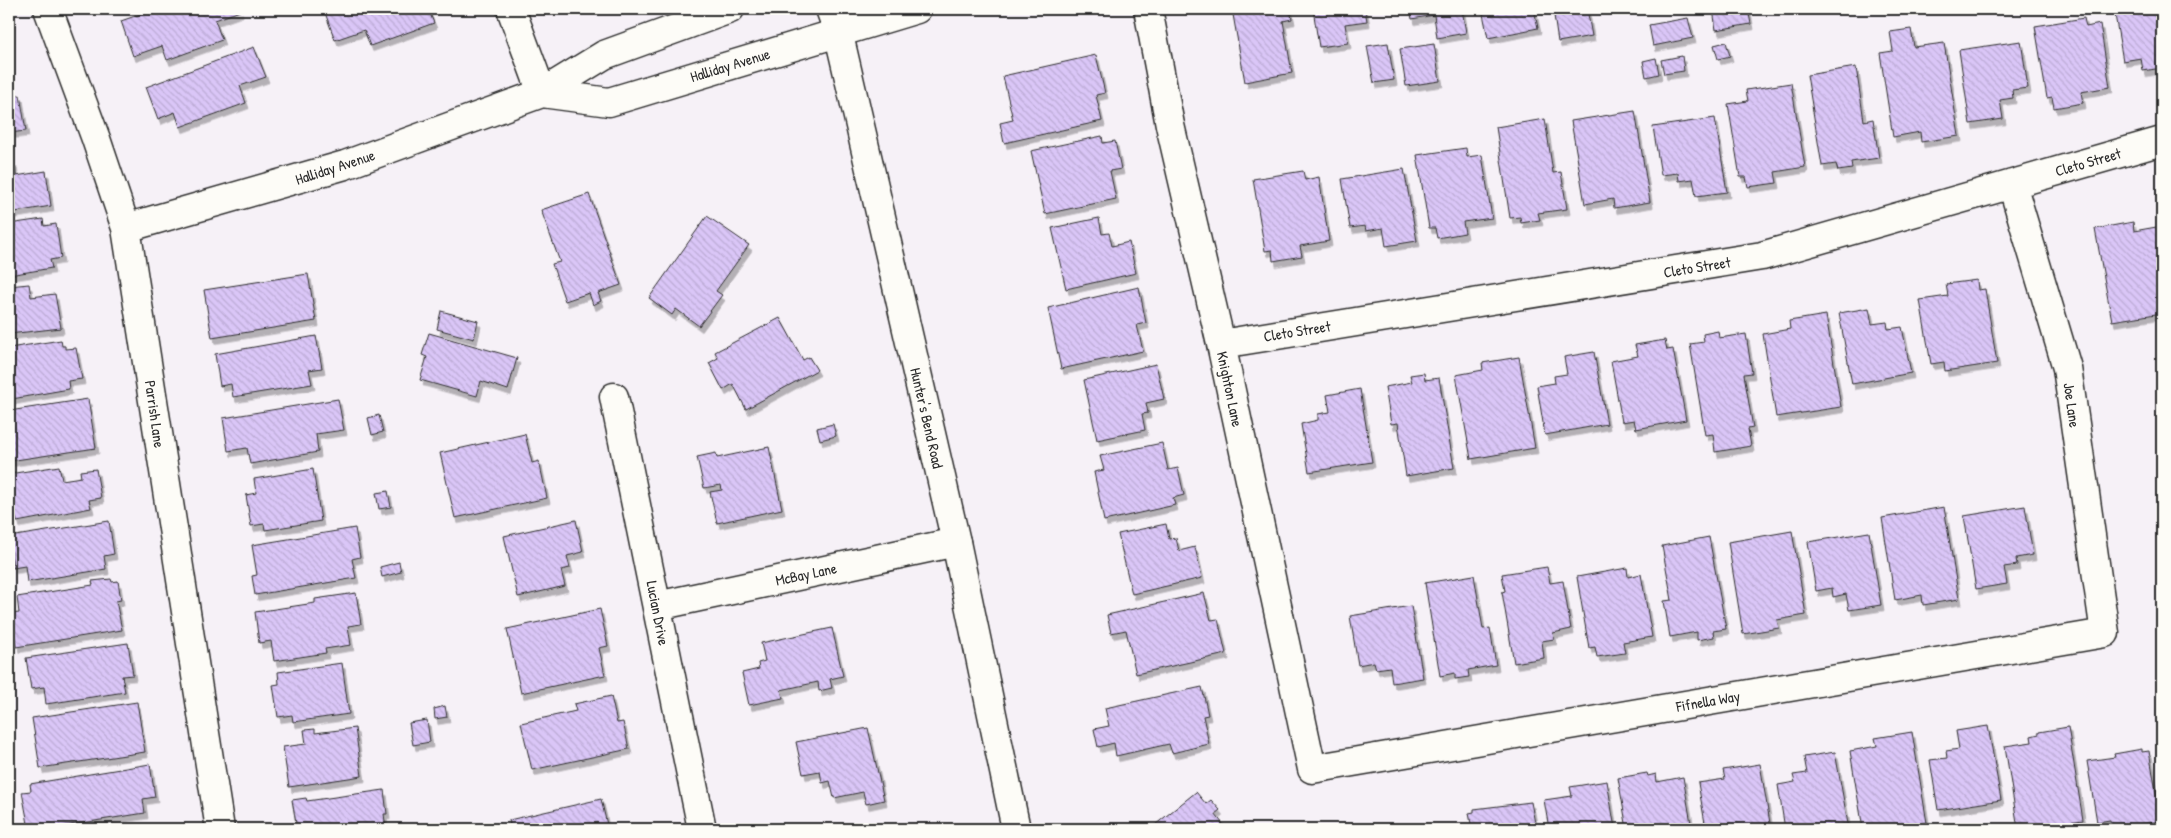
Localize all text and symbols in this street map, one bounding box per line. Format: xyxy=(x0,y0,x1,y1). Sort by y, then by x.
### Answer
street label: Halliday Avenue xyxy=(688,43,772,87)
street label: Cleto Street xyxy=(2053,142,2124,181)
street label: Halliday Avenue xyxy=(293,144,377,190)
street label: Cleto Street xyxy=(1662,251,1733,283)
street label: Cleto Street xyxy=(1262,315,1333,347)
street label: Knighton Lane xyxy=(1212,349,1248,429)
street label: Hunter's Bend Road xyxy=(905,366,949,471)
street label: Parrish Lane xyxy=(140,379,170,449)
street label: Joe Lane xyxy=(2058,381,2086,429)
street label: McBay Lane xyxy=(773,557,839,591)
street label: Lucian Drive xyxy=(641,579,675,647)
street label: Fifnella Way xyxy=(1673,685,1742,717)

